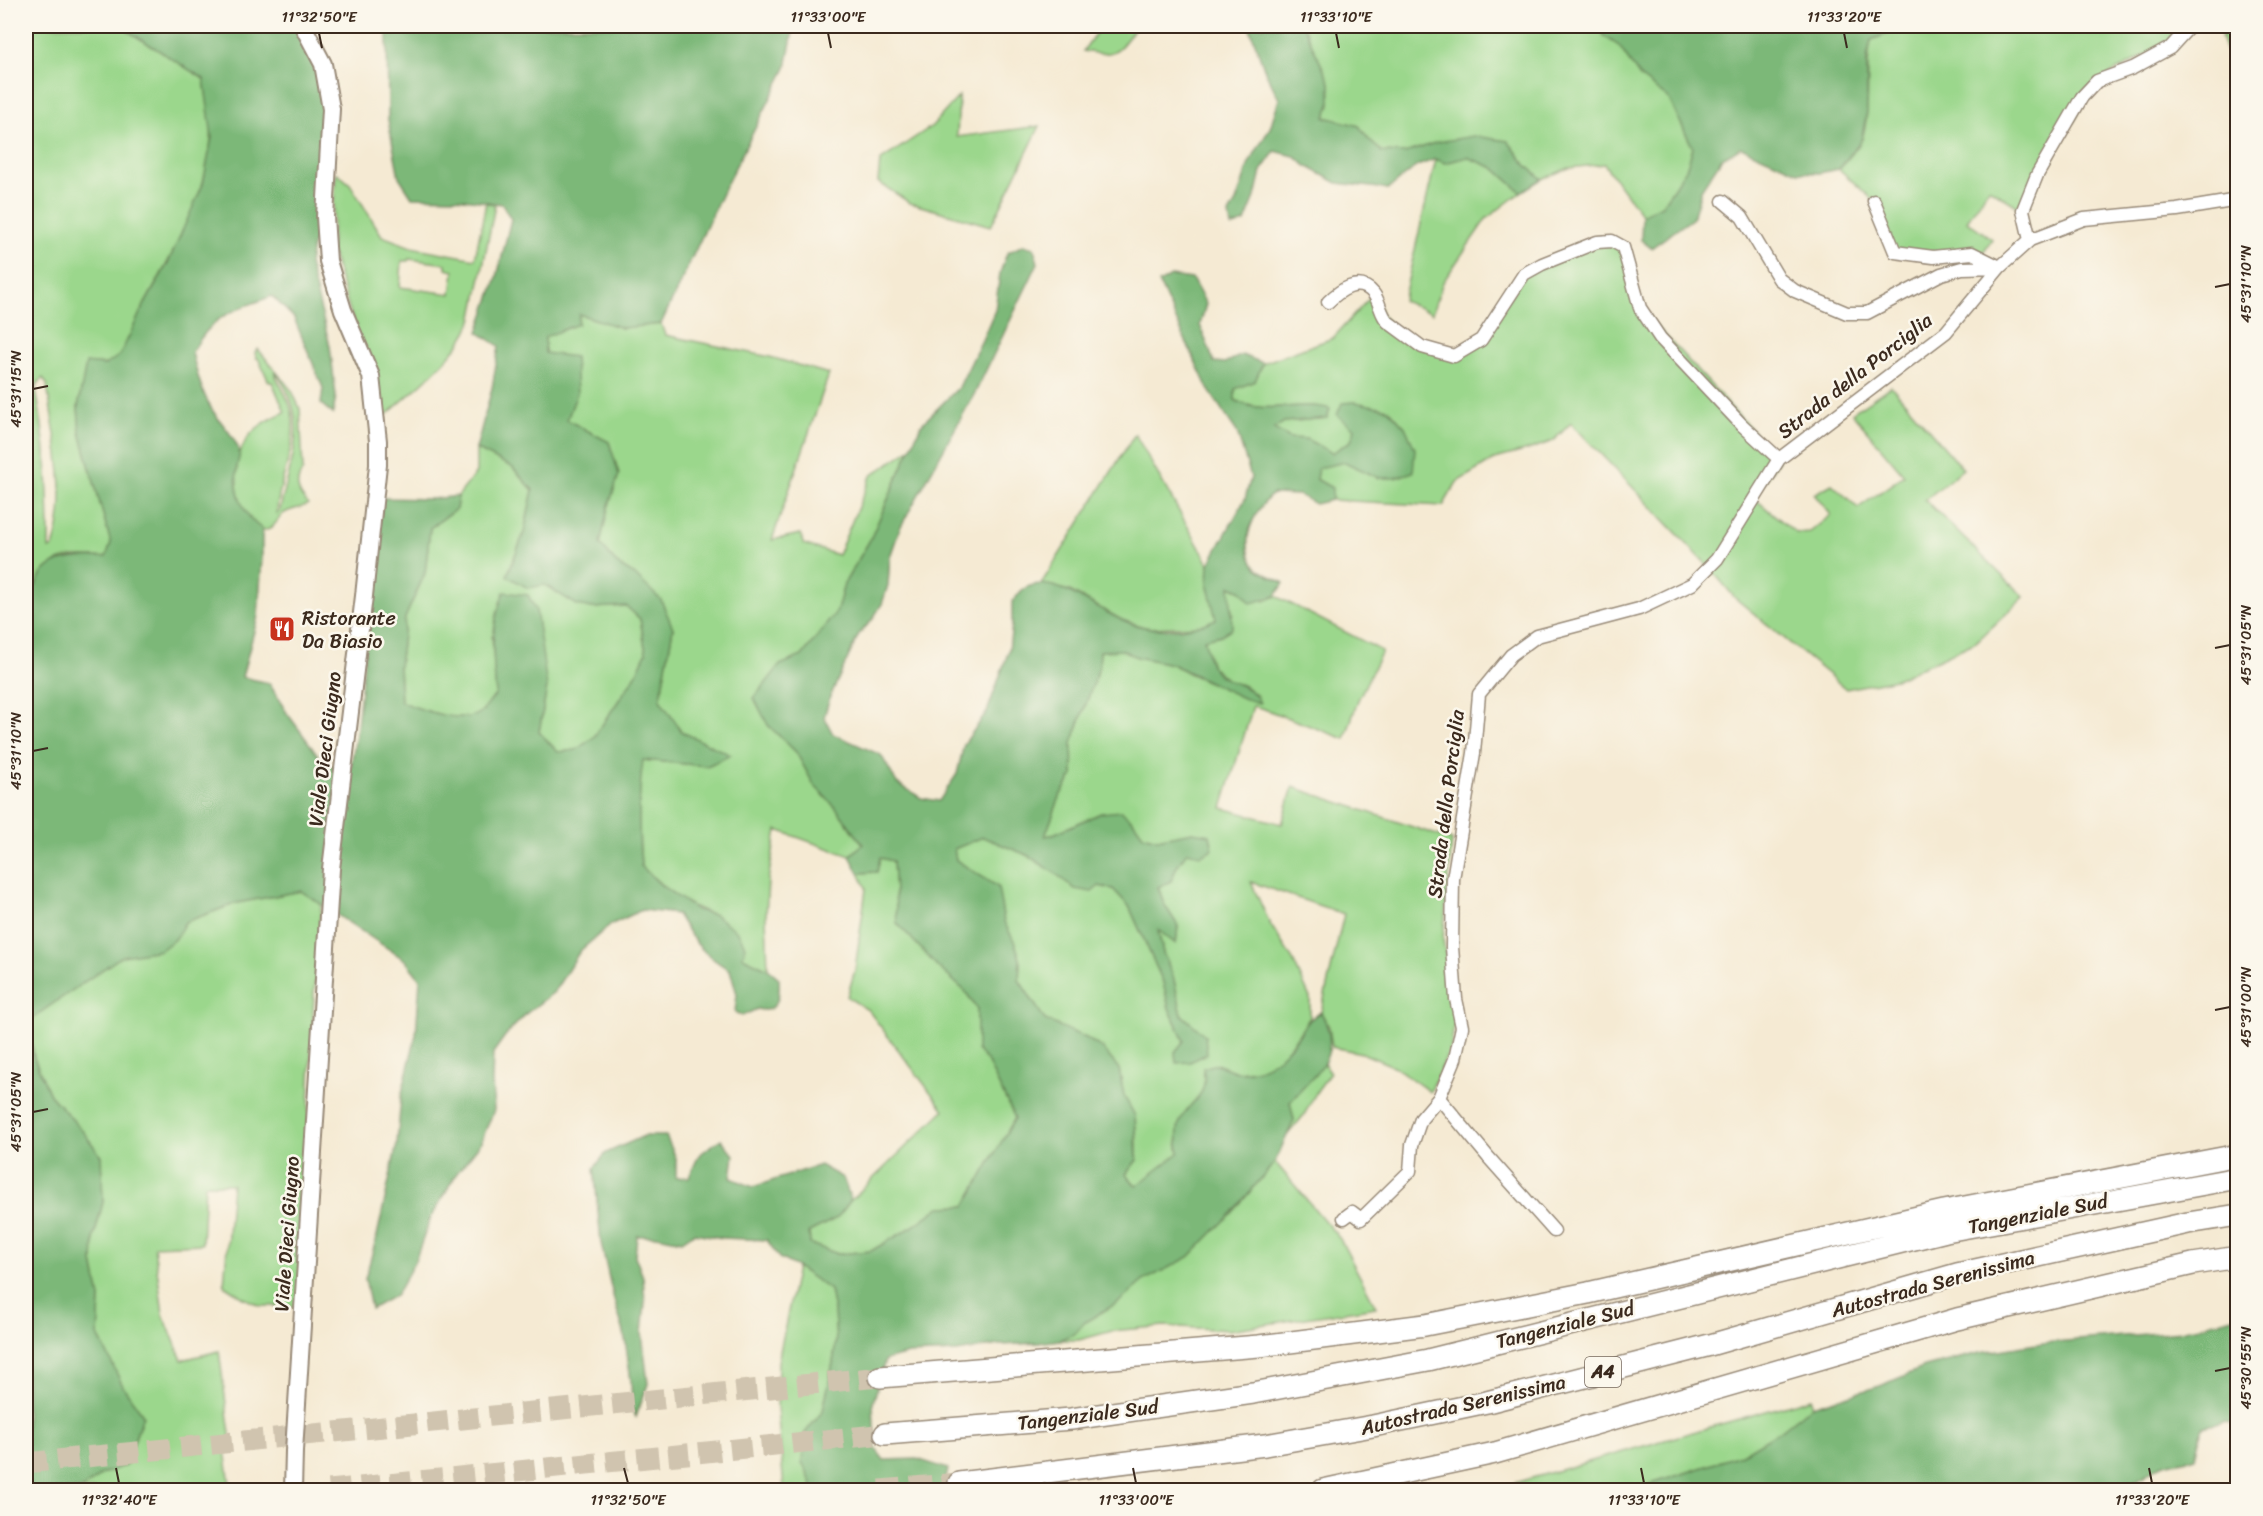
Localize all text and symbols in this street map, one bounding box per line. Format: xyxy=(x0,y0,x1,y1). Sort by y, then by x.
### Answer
text: 11°32'50"E xyxy=(282,4,358,30)
text: 11°33'00"E xyxy=(791,4,867,30)
text: 11°33'10"E xyxy=(1300,4,1374,30)
text: 11°33'20"E xyxy=(1807,4,1883,30)
text: 45°31'10"N xyxy=(2233,245,2259,323)
street label: Strada della Porciglia xyxy=(1770,303,1941,448)
text: 45°31'15"N xyxy=(3,350,29,428)
place label: Ristorante Da Biasio xyxy=(302,601,396,659)
text: 45°31'05"N xyxy=(2233,604,2259,685)
restaurant icon: Ristorante Da Biasio xyxy=(267,614,297,644)
street label: Viale Dieci Giugno xyxy=(298,669,352,829)
street label: Strada della Porciglia xyxy=(1417,707,1475,900)
text: 45°31'10"N xyxy=(3,712,29,790)
text: 45°31'00"N xyxy=(2233,966,2259,1047)
text: 45°31'05"N xyxy=(3,1071,29,1152)
street label: Viale Dieci Giugno xyxy=(264,1155,310,1313)
street label: Tangenziale Sud xyxy=(1965,1183,2112,1245)
street label: Autostrada Serenissima xyxy=(1826,1240,2039,1328)
street label: Tangenziale Sud xyxy=(1492,1291,1639,1359)
text: 45°30'55"N xyxy=(2233,1326,2259,1410)
road number: A4 xyxy=(1585,1357,1621,1387)
street label: Autostrada Serenissima xyxy=(1356,1364,1569,1446)
street label: Tangenziale Sud xyxy=(1016,1389,1162,1441)
text: 11°32'40"E xyxy=(81,1487,158,1513)
text: 11°32'50"E xyxy=(591,1487,667,1513)
text: 11°33'00"E xyxy=(1099,1487,1175,1513)
text: 11°33'10"E xyxy=(1608,1487,1682,1513)
text: 11°33'20"E xyxy=(2115,1487,2191,1513)

